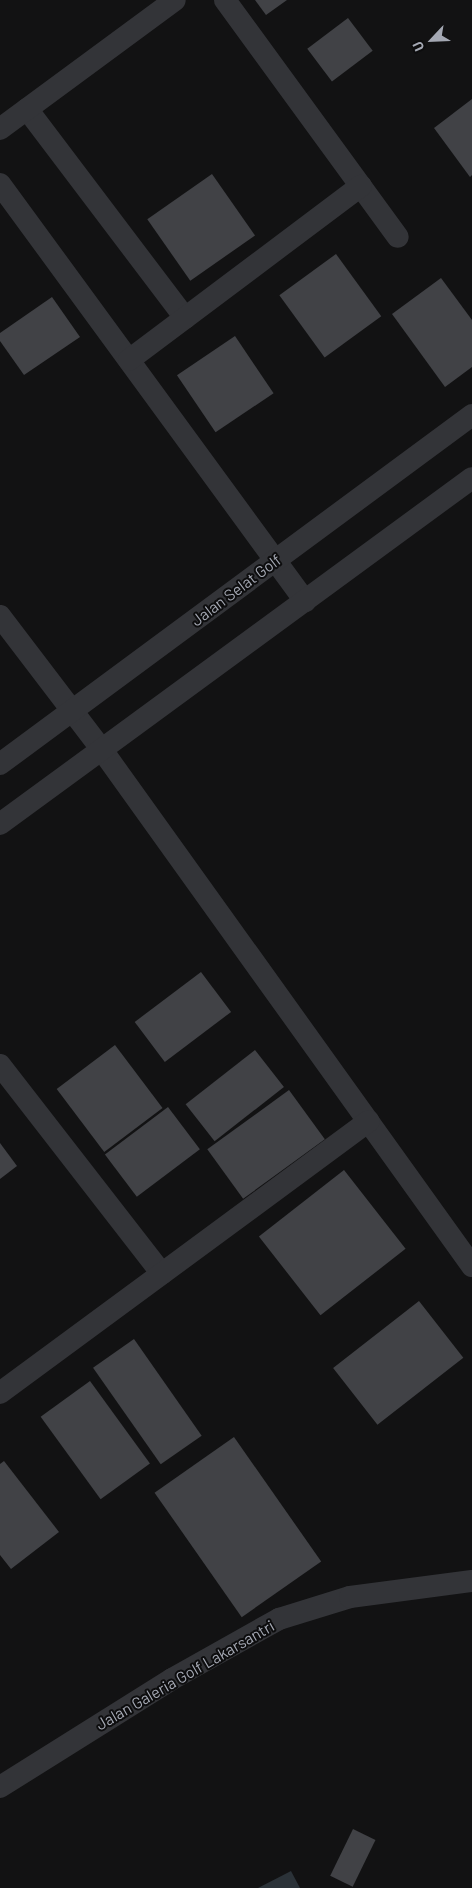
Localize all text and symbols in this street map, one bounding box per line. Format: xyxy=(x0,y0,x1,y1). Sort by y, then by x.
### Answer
north arrow xyxy=(407,15,457,65)
text: U xyxy=(408,39,428,54)
street label: Jalan Selat Golf xyxy=(187,550,285,630)
street label: Jalan Galeria Golf Lakarsantri xyxy=(92,1616,278,1734)

